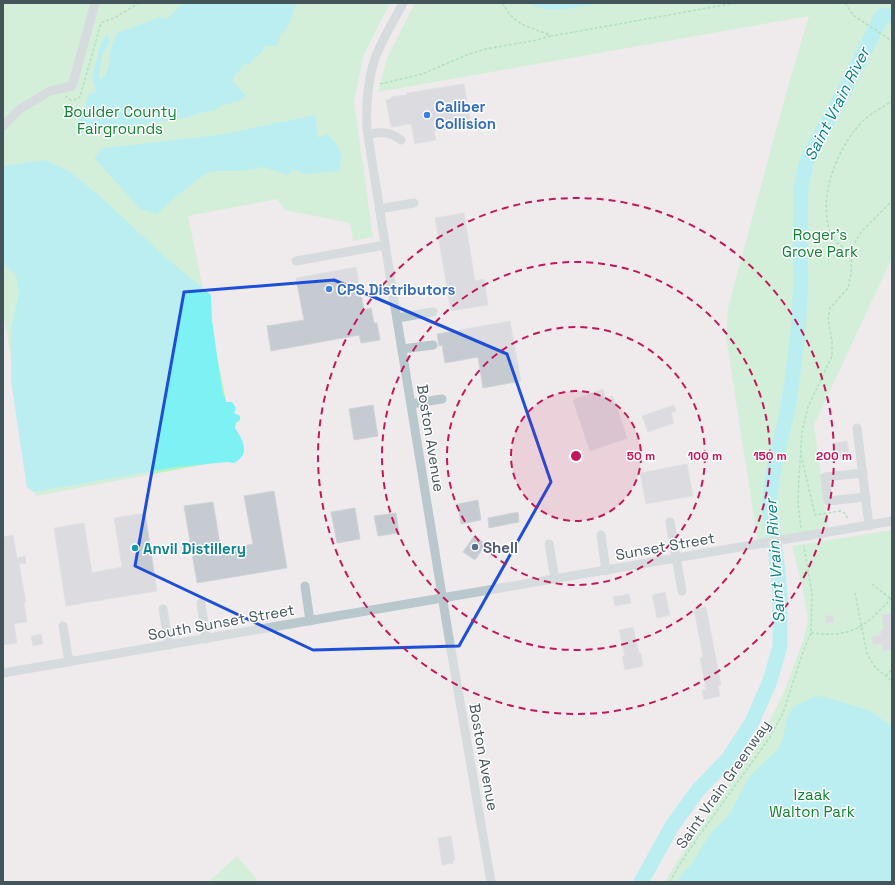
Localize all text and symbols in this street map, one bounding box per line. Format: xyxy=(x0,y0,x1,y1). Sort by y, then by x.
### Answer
water label: Saint Vrain River xyxy=(799,42,875,164)
place label: Caliber Collision xyxy=(435,97,496,133)
park label: Boulder County Fairgrounds xyxy=(63,102,177,138)
marker: Caliber Collision xyxy=(422,110,432,120)
park label: Roger's Grove Park xyxy=(782,225,858,261)
place label: CPS Distributors xyxy=(337,280,455,299)
marker: CPS Distributors xyxy=(324,284,334,294)
street label: Boston Avenue xyxy=(413,383,449,493)
text: 50 m xyxy=(627,448,655,464)
text: 100 m xyxy=(688,448,722,464)
text: 150 m xyxy=(753,448,787,464)
text: 200 m xyxy=(816,448,852,464)
centre of rings xyxy=(569,449,583,463)
water label: Saint Vrain River xyxy=(760,496,790,624)
street label: Sunset Street xyxy=(614,528,716,564)
place label: Shell xyxy=(483,538,518,557)
place label: Anvil Distillery xyxy=(143,539,246,558)
marker: Shell xyxy=(470,542,480,552)
marker: Anvil Distillery xyxy=(130,543,140,553)
street label: South Sunset Street xyxy=(146,600,296,644)
street label: Boston Avenue xyxy=(465,702,503,812)
street label: Saint Vrain Greenway xyxy=(671,716,775,852)
park label: Izaak Walton Park xyxy=(769,785,855,821)

